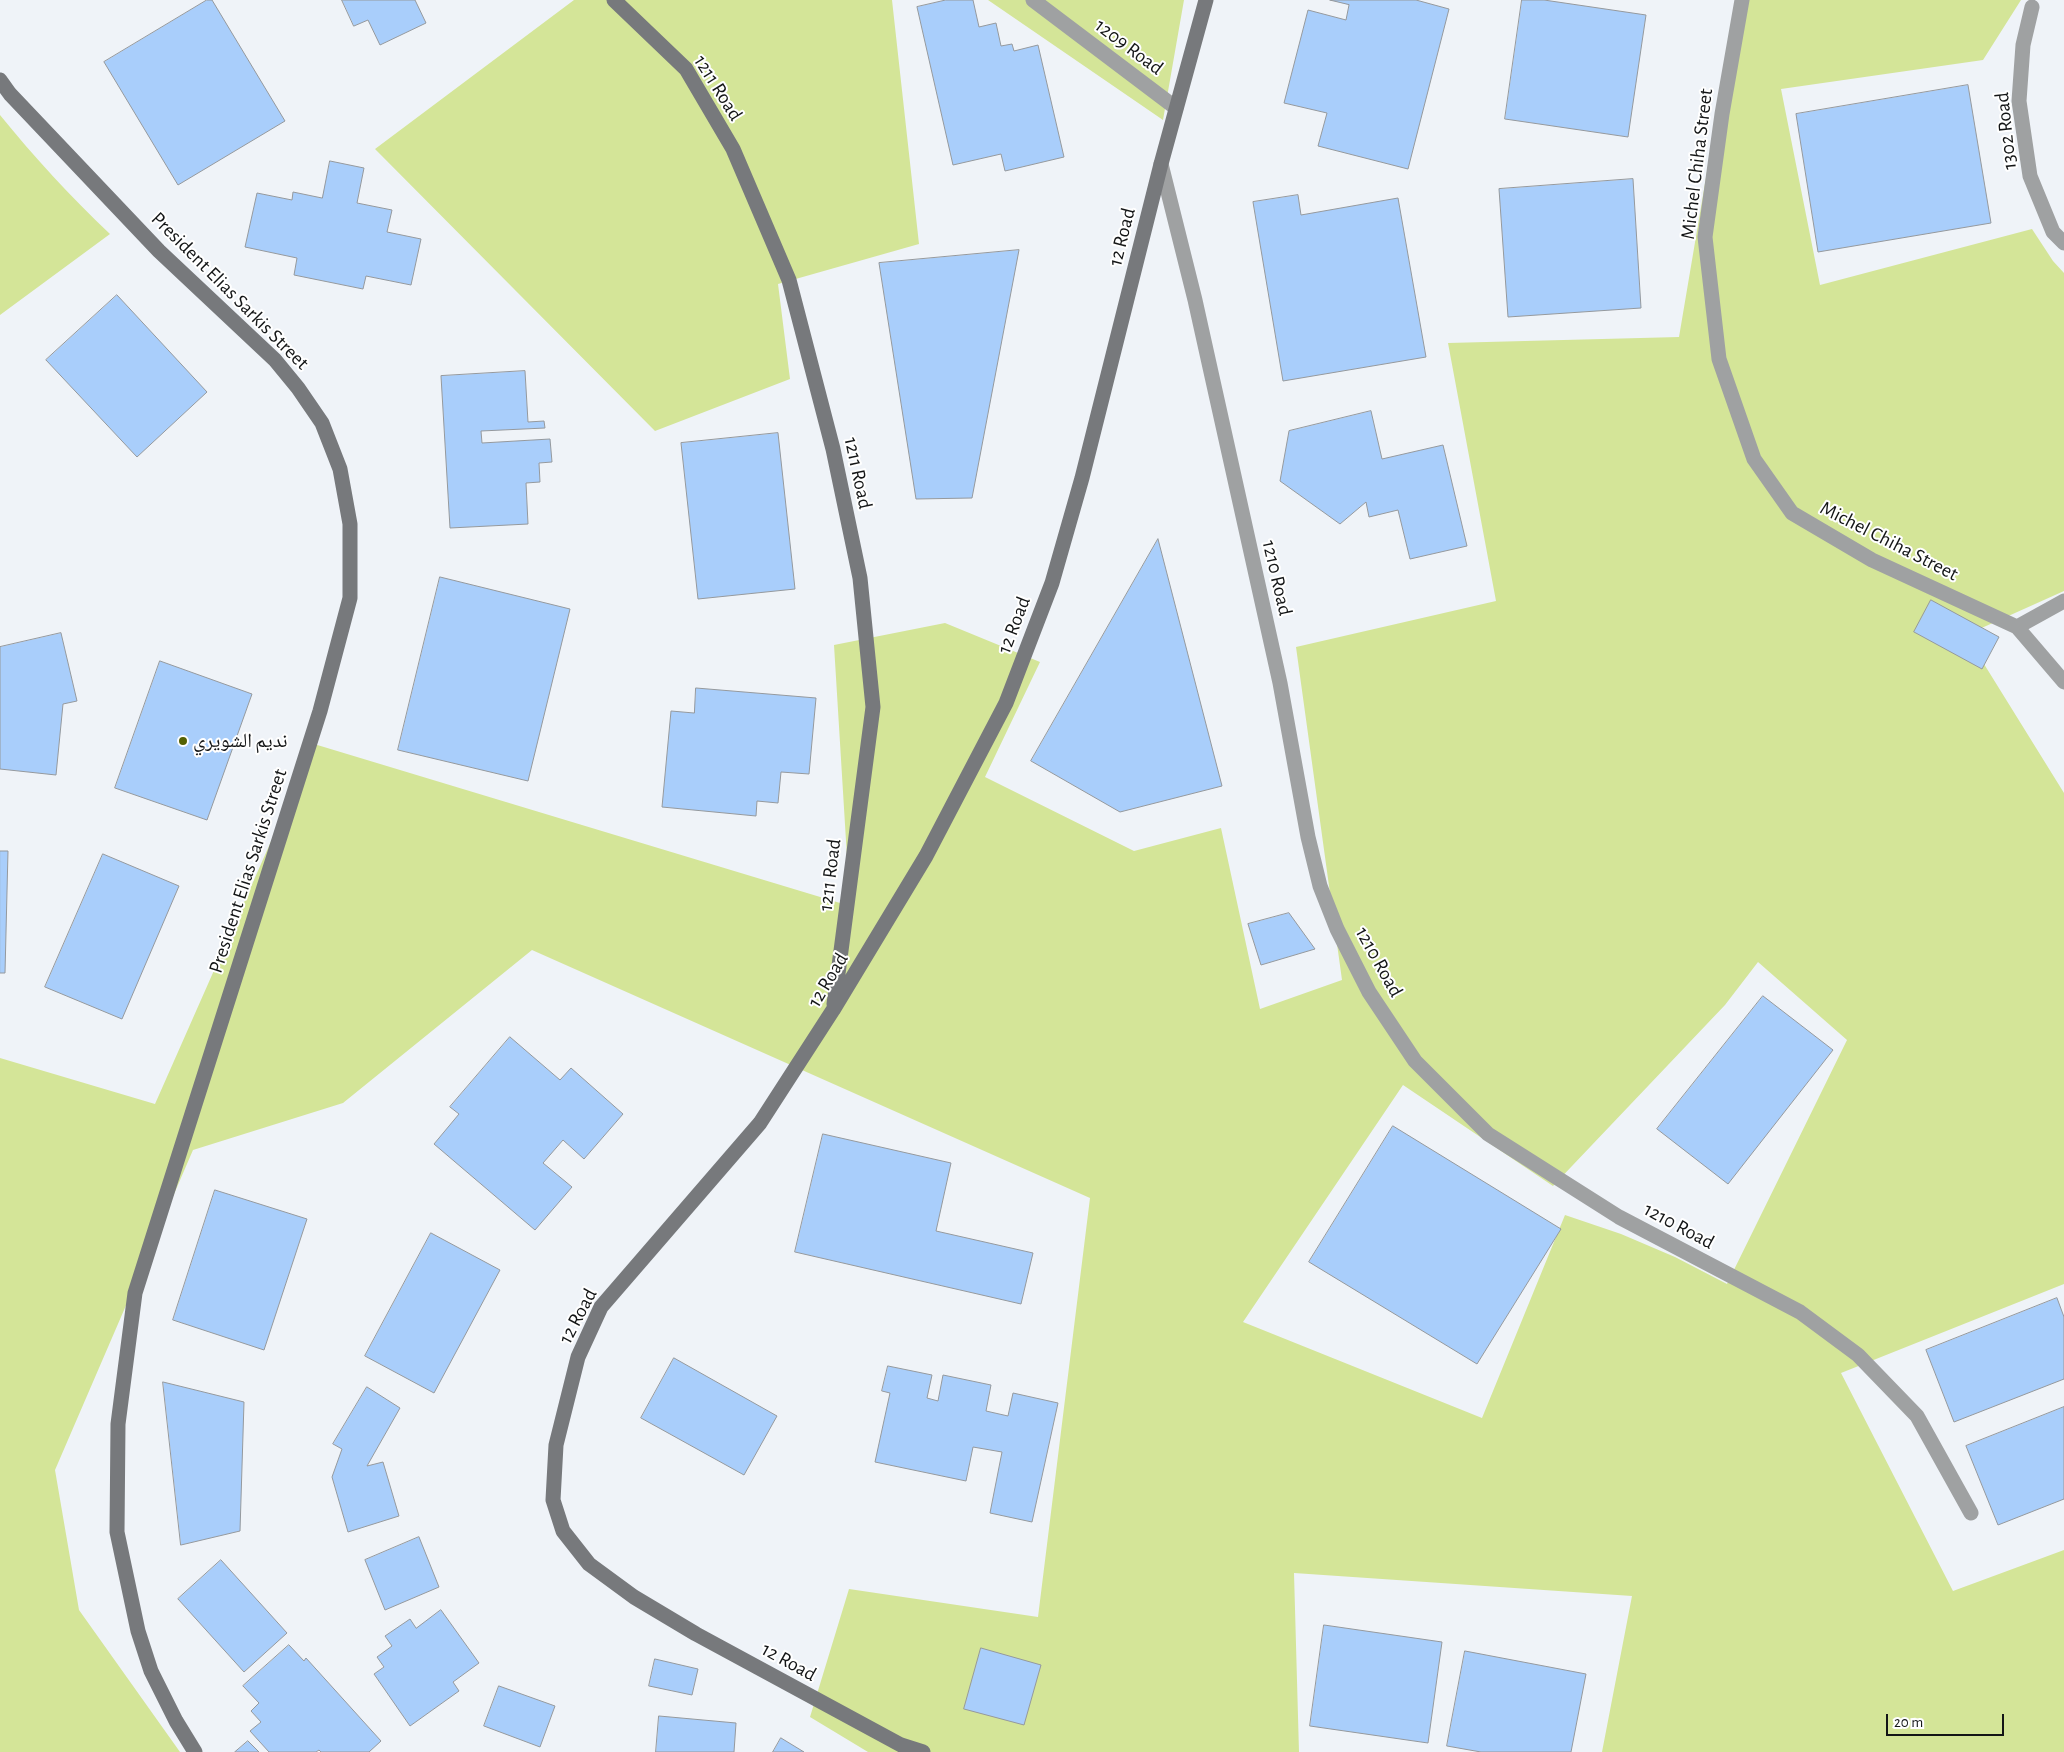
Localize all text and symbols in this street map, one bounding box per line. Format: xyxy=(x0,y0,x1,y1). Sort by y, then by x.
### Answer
street label: 1209 Road xyxy=(1090,14,1168,80)
street label: 1211 Road xyxy=(689,51,747,125)
street label: Michel Chiha Street xyxy=(1676,87,1718,241)
street label: 1302 Road xyxy=(1990,91,2022,171)
street label: 12 Road xyxy=(1103,205,1141,269)
street label: President Elias Sarkis Street xyxy=(146,207,314,375)
street label: 1211 Road xyxy=(839,435,877,511)
street label: Michel Chiha Street xyxy=(1816,496,1962,586)
street label: 1210 Road xyxy=(1257,538,1297,618)
street label: 12 Road xyxy=(992,593,1036,657)
place label: نديم الشويري xyxy=(193,729,288,753)
marker: نديم الشويري xyxy=(177,735,189,747)
street label: President Elias Sarkis Street xyxy=(204,766,292,976)
street label: 1211 Road xyxy=(814,837,846,913)
street label: 1210 Road xyxy=(1350,923,1408,1001)
street label: 12 Road xyxy=(803,949,853,1011)
street label: 1210 Road xyxy=(1640,1197,1718,1255)
street label: 12 Road xyxy=(554,1284,602,1348)
street label: 12 Road xyxy=(757,1637,821,1687)
scale bar xyxy=(1889,1704,2006,1736)
text: 20 m xyxy=(1894,1715,1923,1730)

